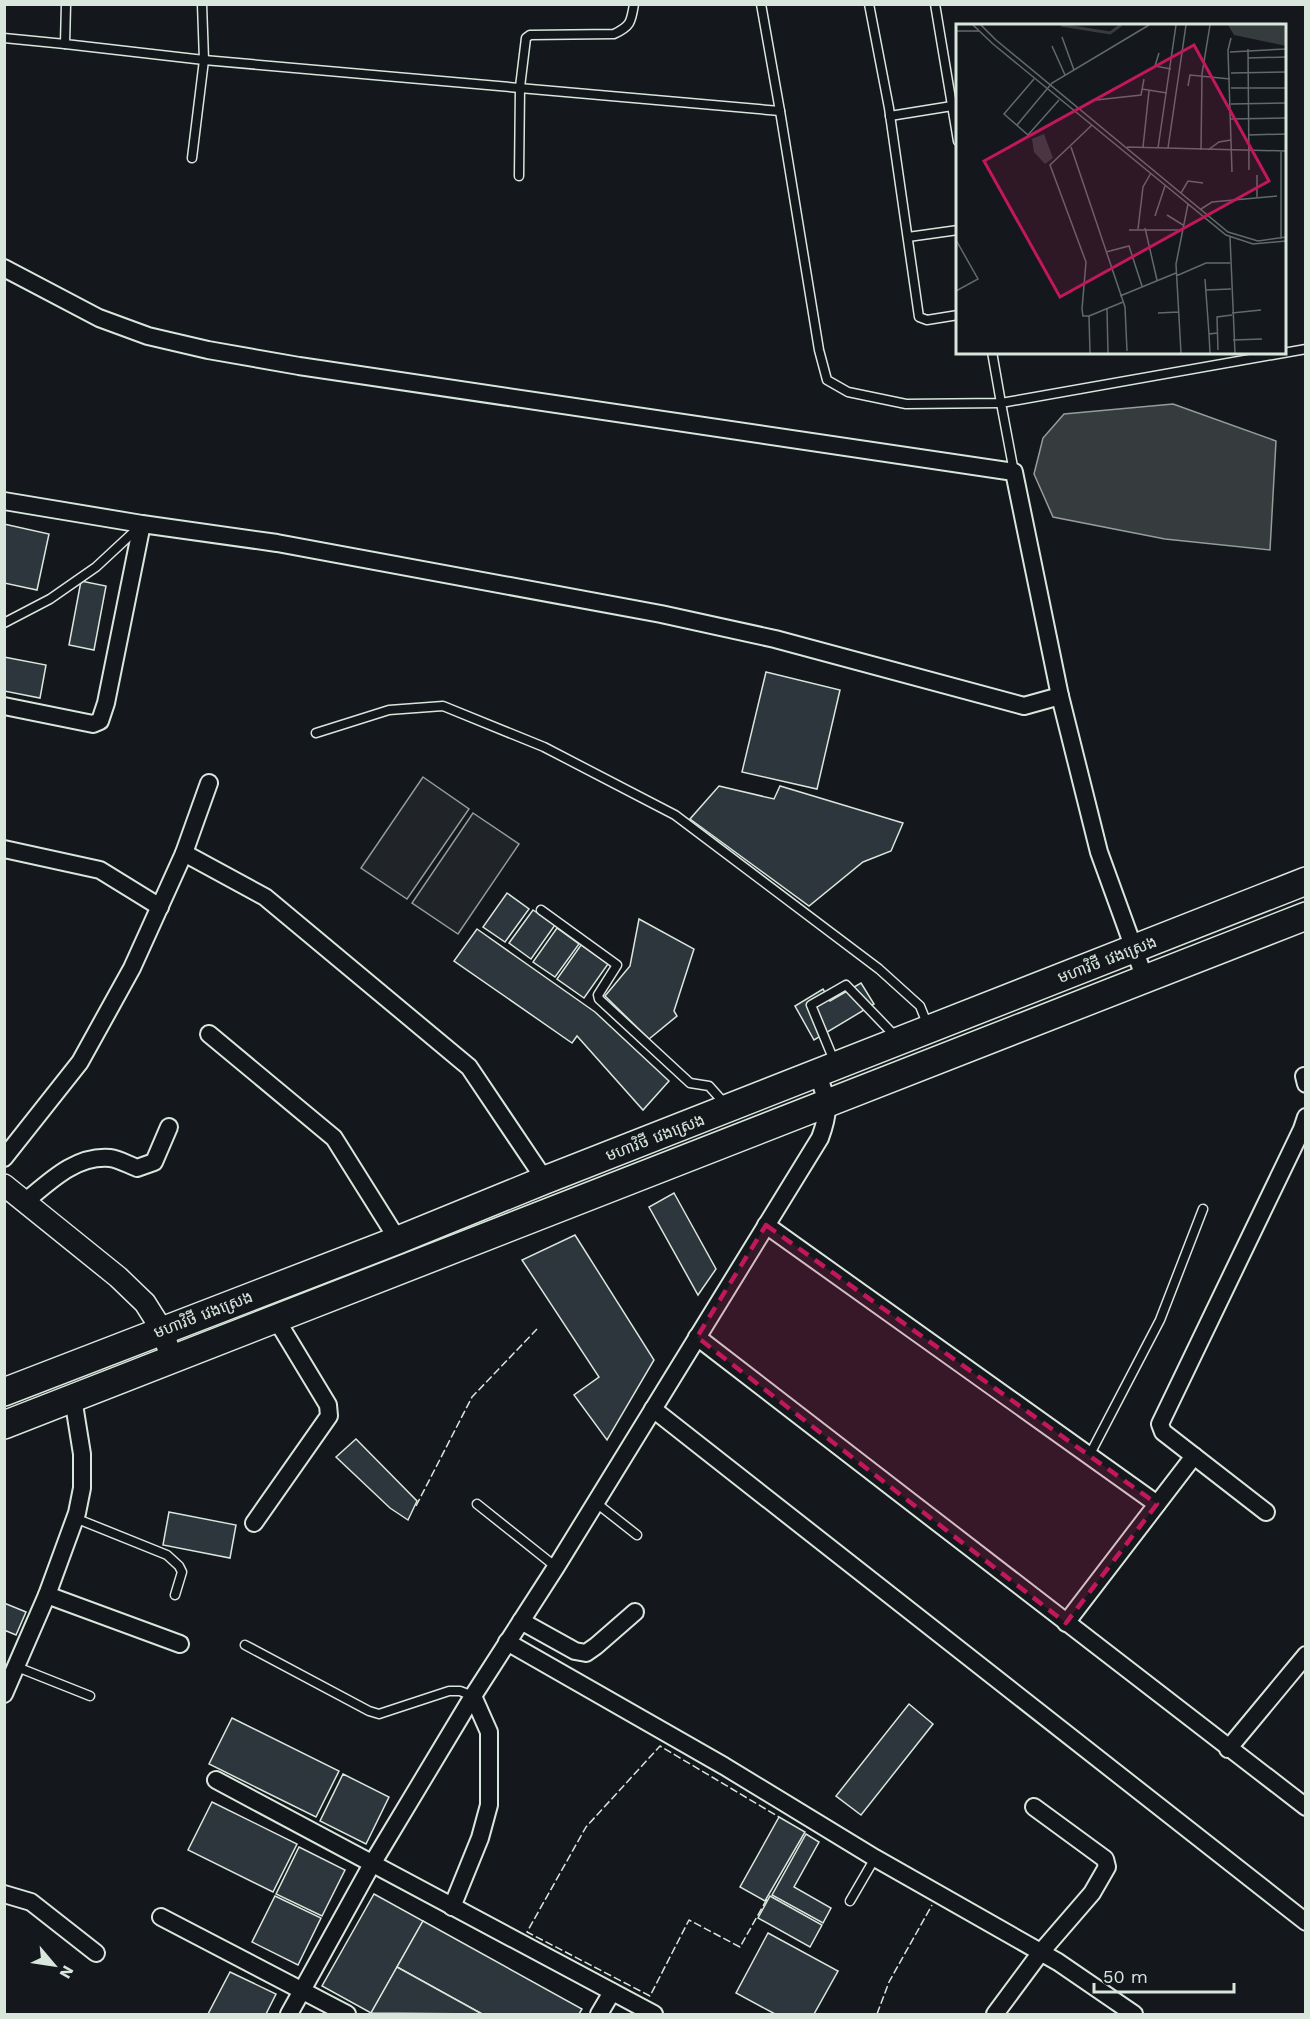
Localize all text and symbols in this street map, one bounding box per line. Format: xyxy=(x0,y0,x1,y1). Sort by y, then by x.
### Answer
inset map xyxy=(956,24,1286,354)
street label: មហាវិថី វេងស្រេង xyxy=(1054,930,1159,987)
street label: មហាវិថី វេងស្រេង xyxy=(602,1108,707,1165)
street label: មហាវិថី វេងស្រេង xyxy=(150,1285,255,1342)
north arrow xyxy=(24,1935,84,1995)
scale bar xyxy=(1094,1956,1234,1994)
text: N xyxy=(55,1962,78,1982)
text: 50 m xyxy=(1103,1966,1148,1987)

